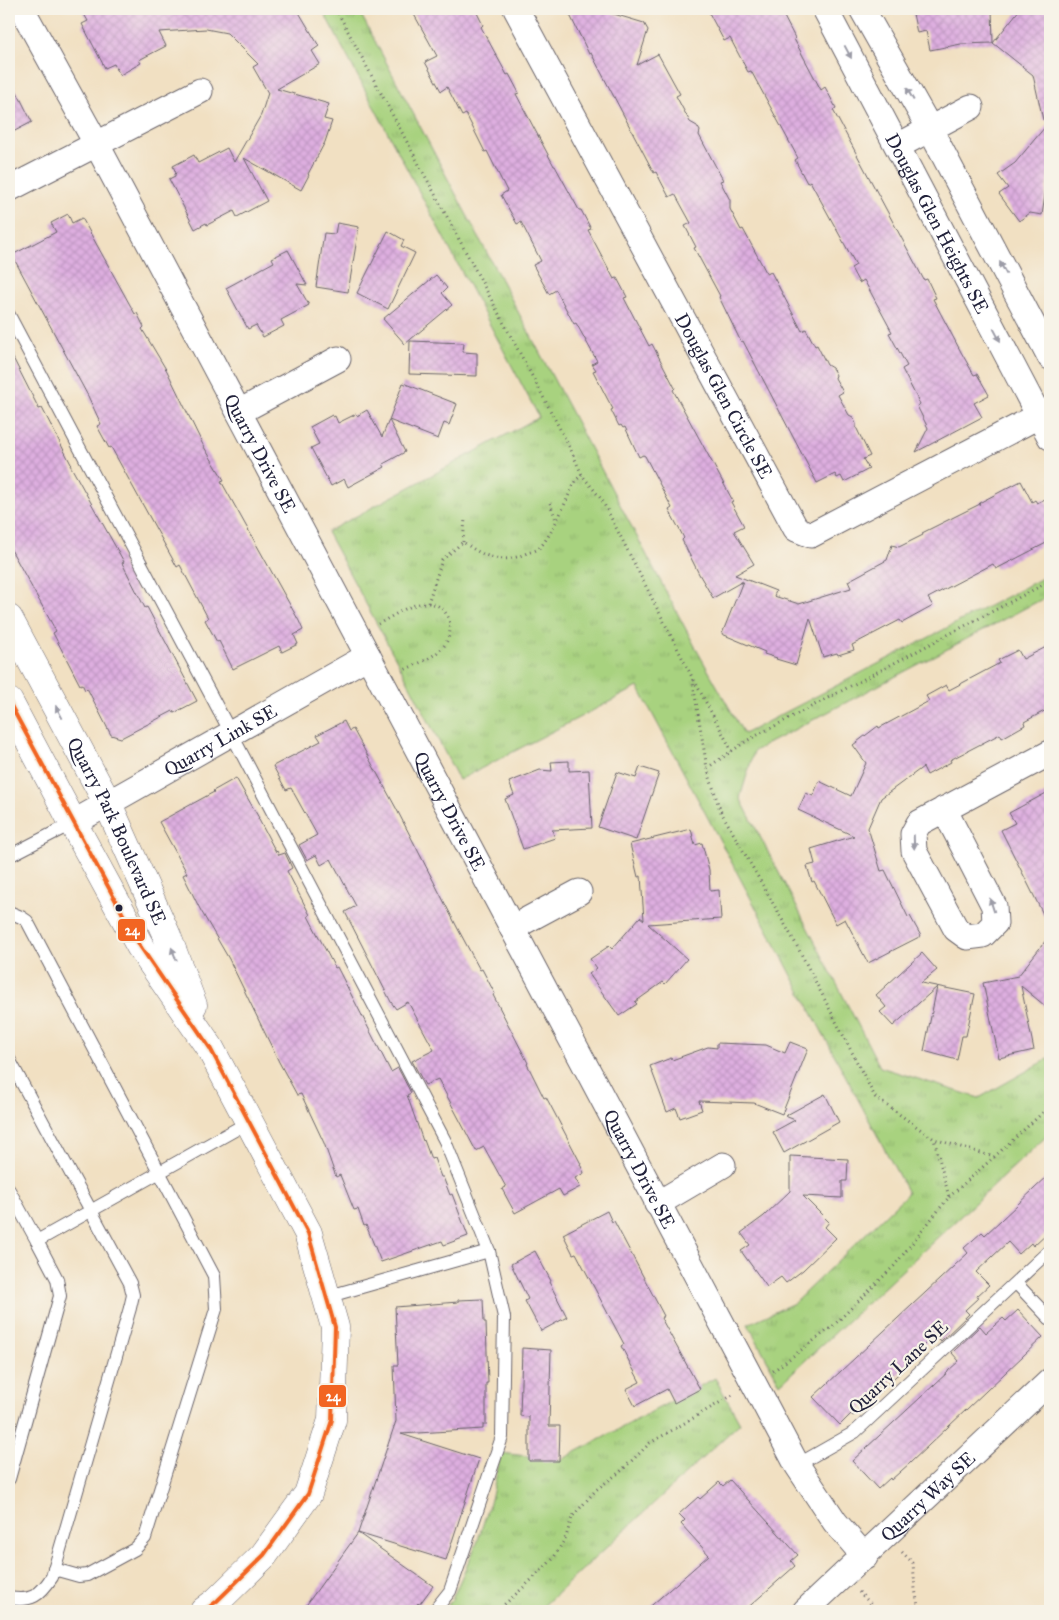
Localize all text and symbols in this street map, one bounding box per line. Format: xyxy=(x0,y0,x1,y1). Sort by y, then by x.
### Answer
one-way arrow xyxy=(844,45,852,59)
one-way arrow xyxy=(906,86,914,101)
street label: Douglas Glen Heights SE xyxy=(881,129,995,318)
one-way arrow xyxy=(999,260,1007,275)
street label: Douglas Glen Circle SE xyxy=(670,309,778,482)
one-way arrow xyxy=(993,328,1001,342)
street label: Quarry Drive SE xyxy=(219,390,302,517)
street label: Quarry Link SE xyxy=(160,699,281,781)
one-way arrow xyxy=(55,705,63,720)
street label: Quarry Park Boulevard SE xyxy=(63,733,172,928)
street label: Quarry Drive SE xyxy=(409,747,491,875)
one-way arrow xyxy=(910,834,918,850)
one-way arrow xyxy=(987,897,995,912)
unlabelled marker xyxy=(114,903,124,913)
line badge: 24 xyxy=(117,918,146,942)
text: 24 xyxy=(125,922,141,940)
one-way arrow xyxy=(169,947,177,961)
street label: Quarry Drive SE xyxy=(599,1105,681,1232)
street label: Quarry Lane SE xyxy=(843,1315,953,1419)
line badge: 24 xyxy=(318,1384,347,1408)
text: 24 xyxy=(326,1388,342,1406)
street label: Quarry Way SE xyxy=(875,1446,980,1546)

